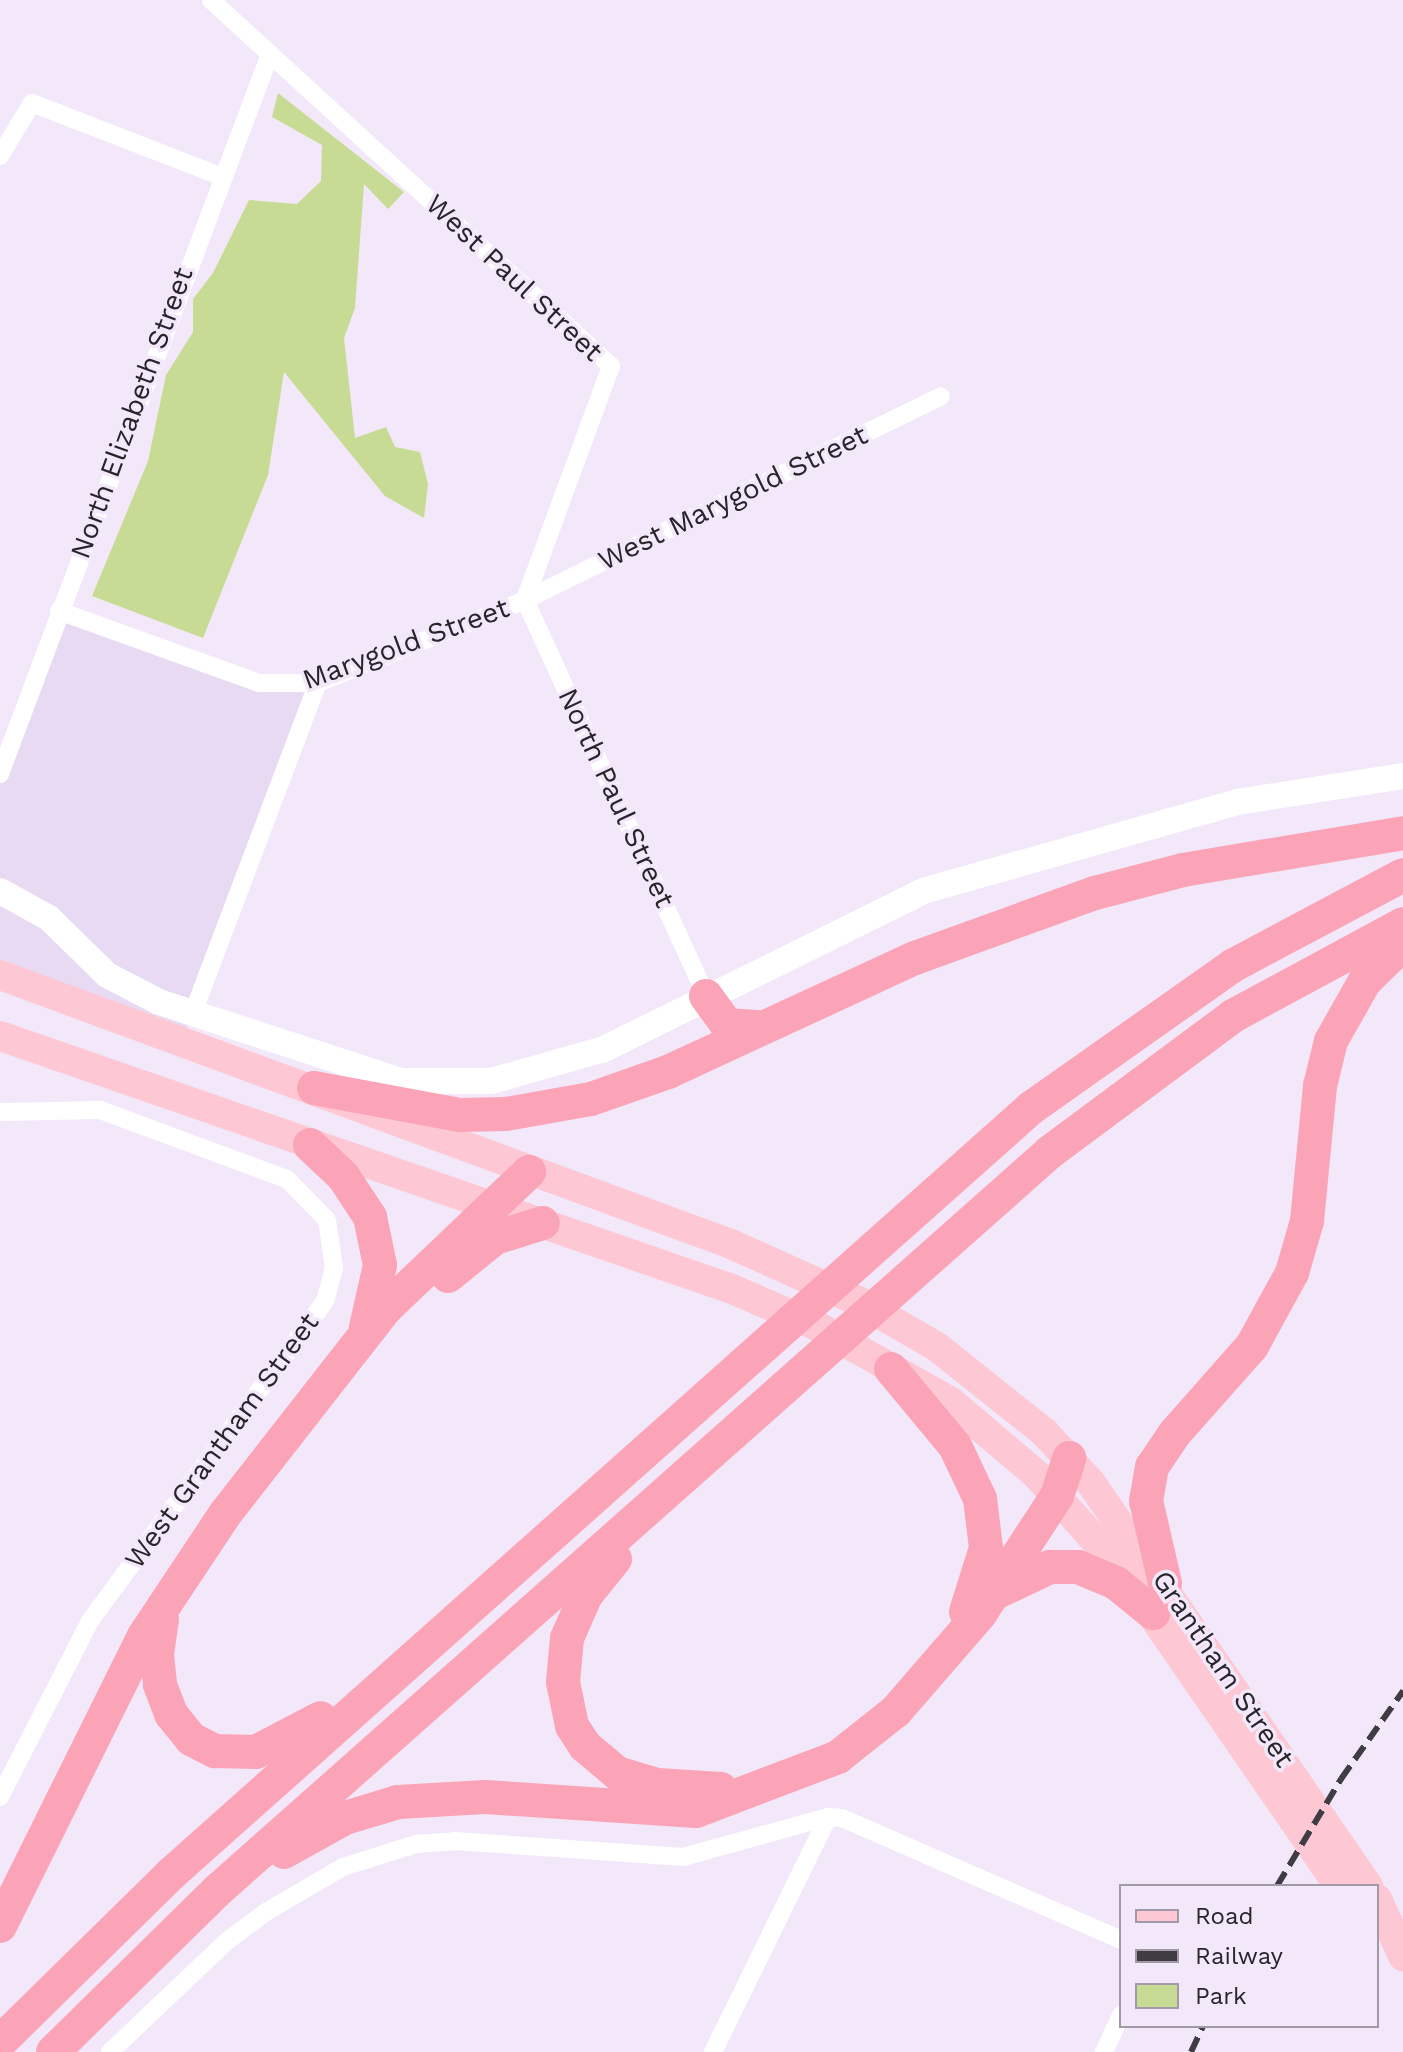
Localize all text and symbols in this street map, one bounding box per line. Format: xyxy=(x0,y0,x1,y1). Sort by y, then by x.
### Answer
street label: West Paul Street xyxy=(418,187,610,369)
street label: North Elizabeth Street xyxy=(64,263,200,563)
street label: West Marygold Street xyxy=(593,418,873,578)
street label: Marygold Street xyxy=(298,591,514,697)
street label: North Paul Street xyxy=(550,683,682,913)
street label: West Grantham Street xyxy=(118,1307,326,1575)
street label: Grantham Street xyxy=(1145,1564,1301,1774)
legend xyxy=(1119,1884,1379,2028)
text: Road xyxy=(1195,1902,1254,1930)
text: Railway xyxy=(1195,1942,1283,1970)
text: Park xyxy=(1195,1982,1247,2010)

